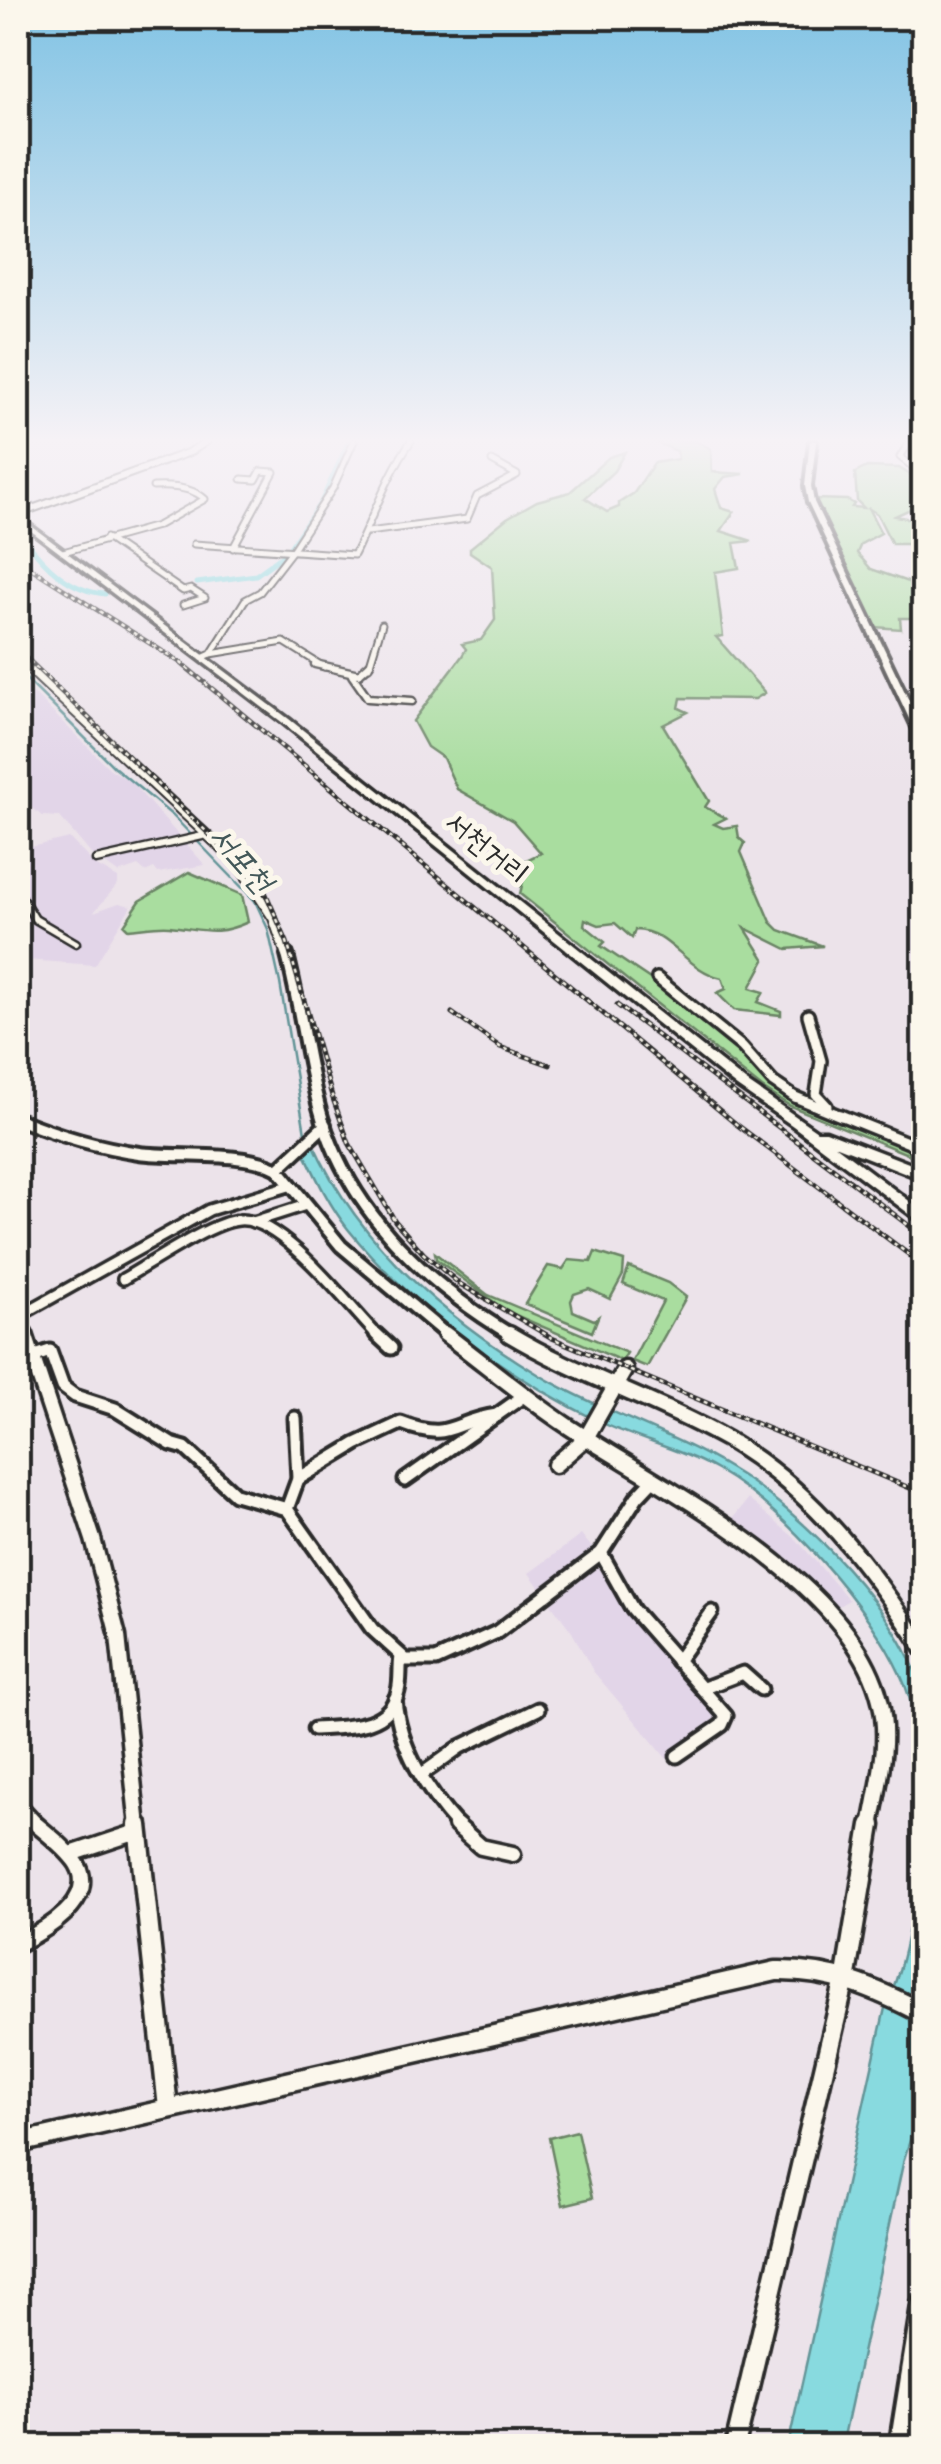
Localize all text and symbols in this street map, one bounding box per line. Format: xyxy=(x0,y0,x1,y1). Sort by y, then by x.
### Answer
street label: 서천거리 xyxy=(436,803,536,895)
water label: 서포천 xyxy=(199,817,284,905)

